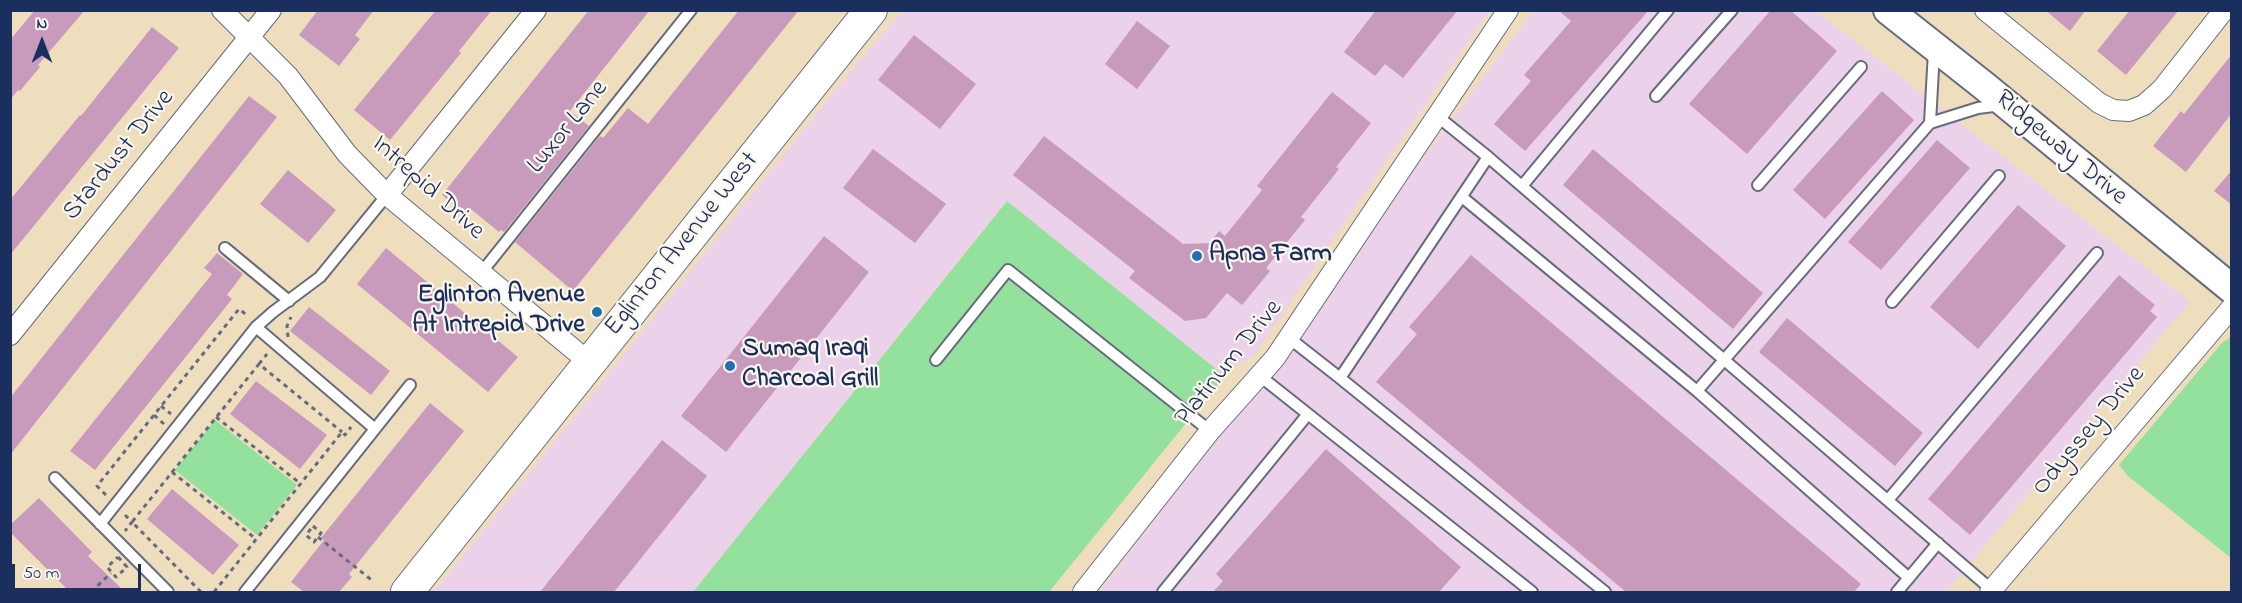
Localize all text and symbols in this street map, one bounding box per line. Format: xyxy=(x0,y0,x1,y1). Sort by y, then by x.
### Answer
north arrow xyxy=(12,12,72,72)
text: N xyxy=(37,12,47,36)
street label: Luxor Lane xyxy=(522,75,616,181)
street label: Stardust Drive xyxy=(58,84,182,228)
street label: Ridgeway Drive xyxy=(1987,85,2133,213)
street label: Intrepid Drive xyxy=(364,130,490,248)
street label: Eglinton Avenue West xyxy=(599,147,767,343)
place label: Apna Farm xyxy=(1209,240,1332,272)
marker: Apna Farm xyxy=(1190,249,1204,263)
place label: Eglinton Avenue At Intrepid Drive xyxy=(412,281,585,342)
street label: Platinum Drive xyxy=(1169,294,1291,434)
marker: Eglinton Avenue At Intrepid Drive xyxy=(590,305,604,319)
place label: Sumaq Iraqi Charcoal Grill xyxy=(742,335,878,396)
marker: Sumaq Iraqi Charcoal Grill xyxy=(723,359,737,373)
street label: Odyssey Drive xyxy=(2027,361,2153,503)
scale bar xyxy=(15,552,144,590)
text: 50 m xyxy=(23,561,60,587)

